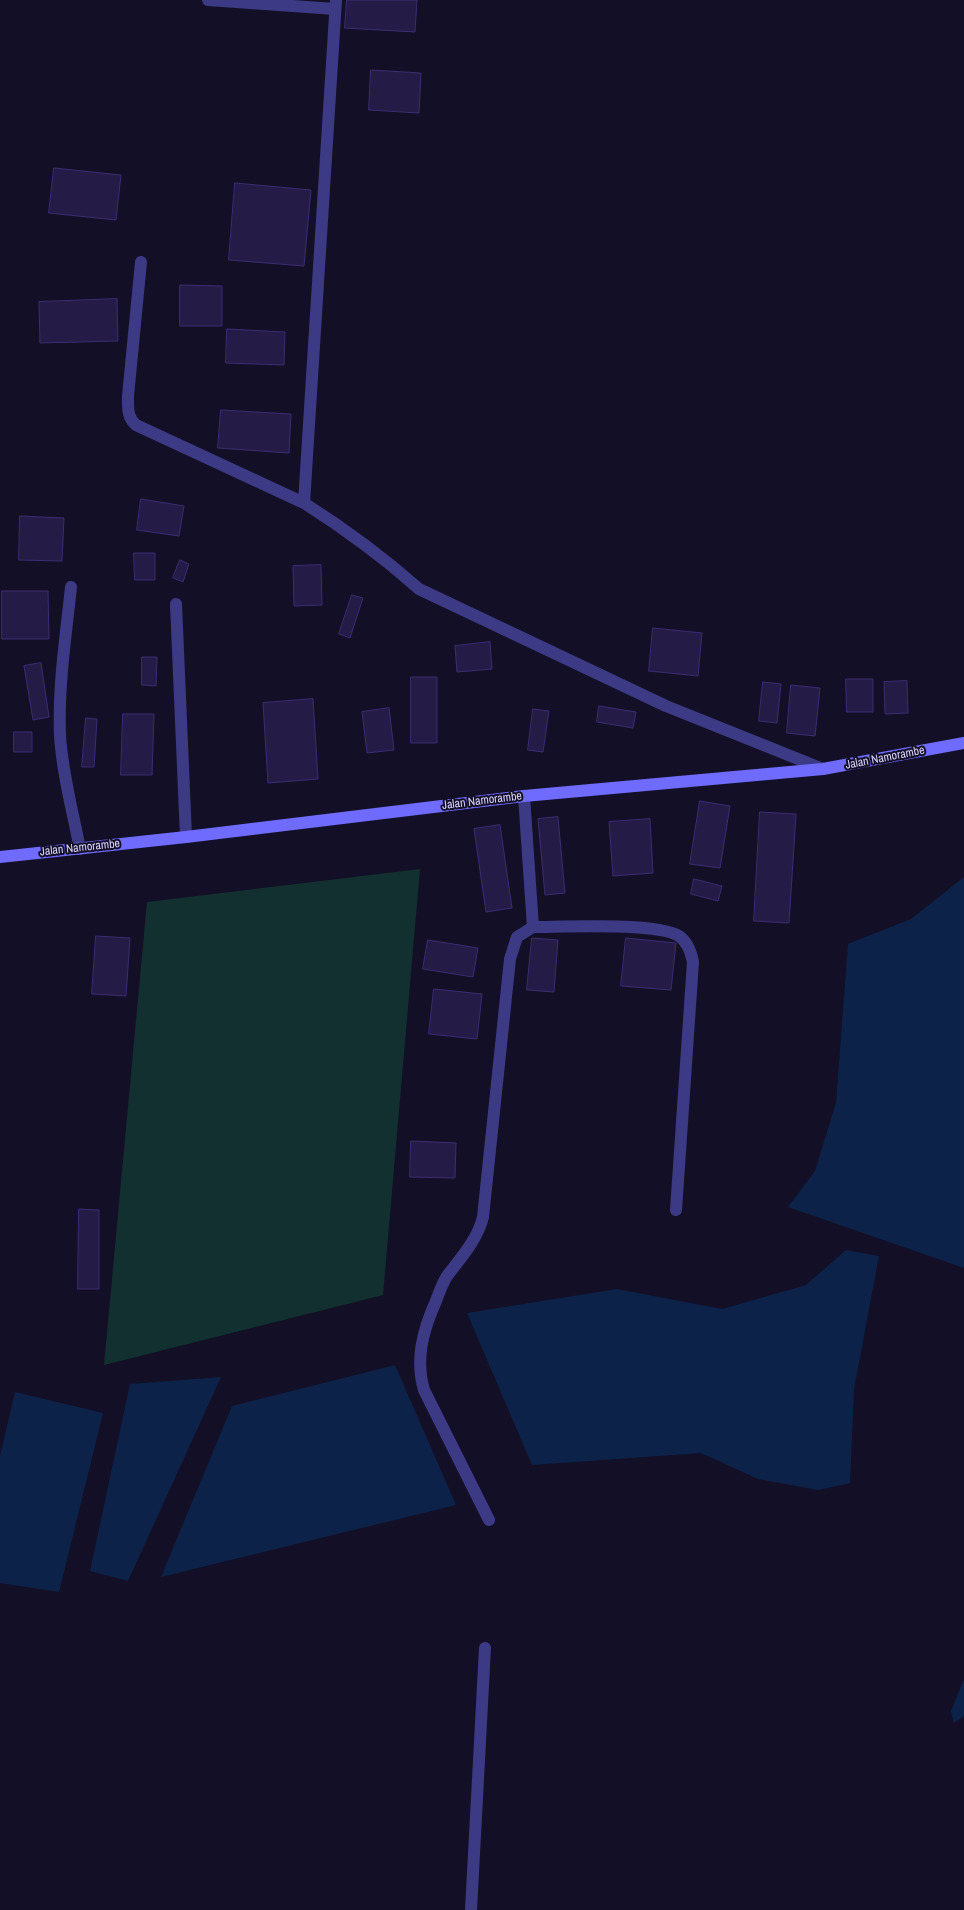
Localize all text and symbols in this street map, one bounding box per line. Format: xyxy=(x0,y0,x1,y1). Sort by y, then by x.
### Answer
street label: Jalan Namorambe xyxy=(844,743,926,773)
street label: Jalan Namorambe xyxy=(441,789,523,813)
street label: Jalan Namorambe xyxy=(39,837,121,859)

